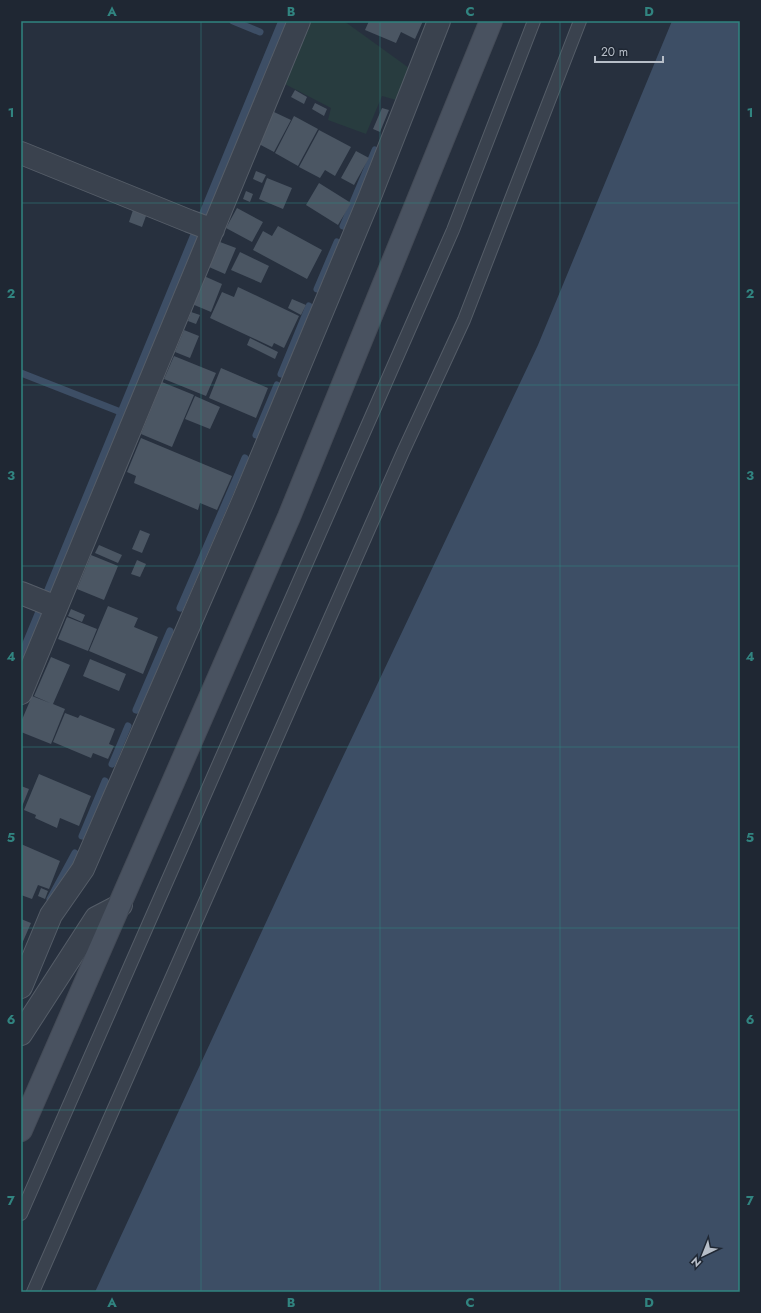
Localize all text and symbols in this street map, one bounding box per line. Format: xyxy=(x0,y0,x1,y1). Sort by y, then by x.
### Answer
text: A xyxy=(106,2,117,21)
text: B xyxy=(287,2,296,21)
text: C xyxy=(465,2,475,21)
text: D xyxy=(644,2,654,21)
scale bar xyxy=(595,38,663,64)
text: 20 m xyxy=(601,43,628,61)
text: 1 xyxy=(8,103,14,122)
text: 1 xyxy=(747,103,753,122)
text: 2 xyxy=(7,284,15,303)
text: 2 xyxy=(746,284,754,303)
text: 3 xyxy=(7,466,15,485)
text: 3 xyxy=(746,466,754,485)
text: 4 xyxy=(6,647,16,666)
text: 4 xyxy=(745,647,755,666)
text: 5 xyxy=(7,828,15,847)
text: 5 xyxy=(746,828,754,847)
text: 6 xyxy=(7,1010,16,1029)
text: 6 xyxy=(746,1010,755,1029)
text: 7 xyxy=(7,1191,15,1210)
text: 7 xyxy=(746,1191,754,1210)
north arrow xyxy=(683,1235,723,1275)
text: N xyxy=(688,1253,705,1271)
text: A xyxy=(106,1293,117,1312)
text: B xyxy=(287,1293,296,1312)
text: C xyxy=(465,1293,475,1312)
text: D xyxy=(644,1293,654,1312)

